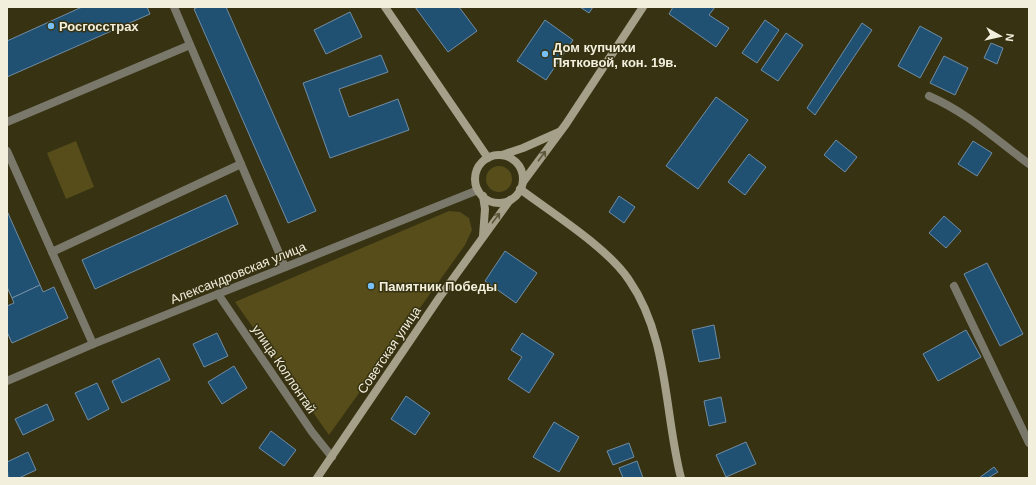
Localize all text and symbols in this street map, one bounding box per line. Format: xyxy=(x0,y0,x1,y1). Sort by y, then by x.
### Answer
north arrow xyxy=(980,16,1020,56)
place label: Росгосстрах xyxy=(59,19,139,34)
marker: Росгосстрах xyxy=(46,21,56,31)
text: N xyxy=(1003,33,1016,42)
place label: Дом купчихи Пятковой, кон. 19в. xyxy=(553,40,677,70)
marker: Дом купчихи Пятковой, кон. 19в. xyxy=(540,49,550,59)
one-way arrow xyxy=(538,151,546,162)
one-way arrow xyxy=(492,213,501,224)
street label: Александровская улица xyxy=(168,239,309,307)
place label: Памятник Победы xyxy=(379,279,497,294)
marker: Памятник Победы xyxy=(366,281,376,291)
street label: Советская улица xyxy=(354,303,424,397)
street label: улица Коллонтай xyxy=(249,322,319,416)

